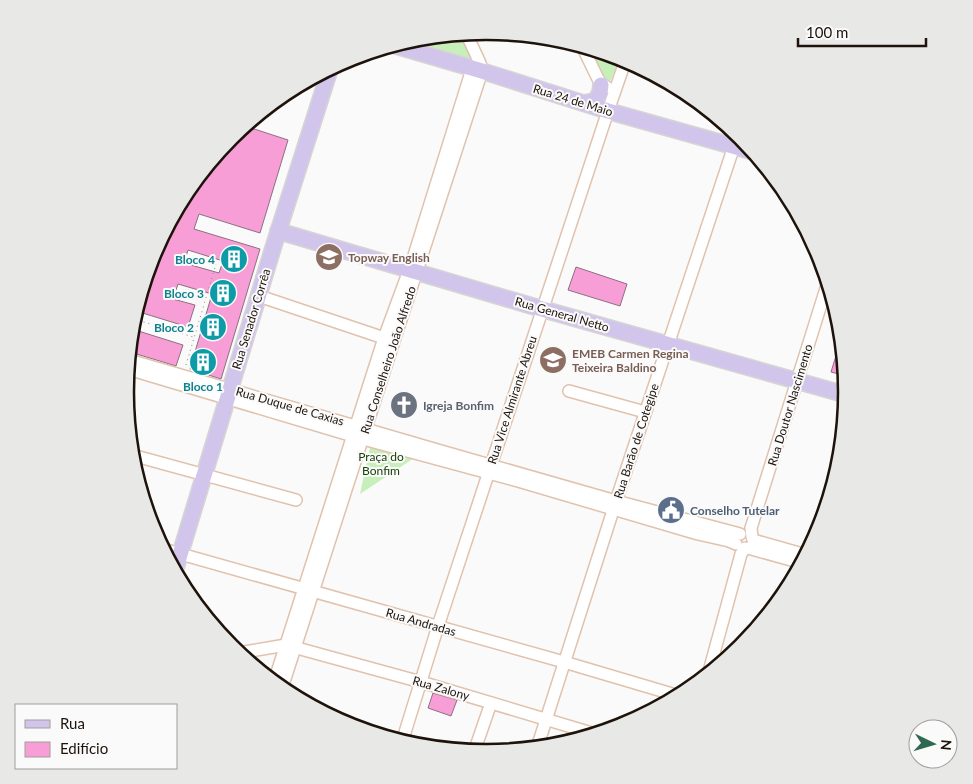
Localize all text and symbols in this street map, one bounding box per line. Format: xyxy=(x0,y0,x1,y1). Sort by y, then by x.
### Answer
scale bar xyxy=(798,15,926,47)
text: 100 m xyxy=(806,23,848,41)
street label: Rua 24 de Maio xyxy=(531,81,615,119)
school or university icon: Topway English xyxy=(314,242,344,272)
building icon: Bloco 4 xyxy=(219,244,249,274)
place label: Topway English xyxy=(348,250,430,265)
place label: Bloco 4 xyxy=(175,252,215,267)
street label: Rua Senador Corrêa xyxy=(229,267,273,371)
building icon: Bloco 3 xyxy=(208,278,238,308)
street label: Rua Conselheiro João Alfredo xyxy=(357,284,419,436)
place label: Bloco 3 xyxy=(164,286,204,301)
street label: Rua General Netto xyxy=(513,293,611,335)
building icon: Bloco 2 xyxy=(198,312,228,342)
place label: Bloco 2 xyxy=(154,320,194,335)
street label: Rua Vice Almirante Abreu xyxy=(484,334,540,466)
street label: Rua Doutor Nascimento xyxy=(764,342,816,468)
school or university icon: EMEB Carmen Regina Teixeira Baldino xyxy=(538,345,568,375)
place label: EMEB Carmen Regina Teixeira Baldino xyxy=(572,346,689,375)
building icon: Bloco 1 xyxy=(188,347,218,377)
place label: Bloco 1 xyxy=(183,379,223,394)
street label: Rua Barão de Cotegipe xyxy=(610,382,662,500)
street label: Rua Duque de Caxias xyxy=(234,383,346,429)
church icon: Igreja Bonfim xyxy=(389,390,419,420)
place label: Igreja Bonfim xyxy=(423,398,494,413)
park label: Praça do Bonfim xyxy=(358,449,404,478)
public building icon: Conselho Tutelar xyxy=(656,495,686,525)
place label: Conselho Tutelar xyxy=(690,503,780,518)
street label: Rua Andradas xyxy=(384,605,458,639)
street label: Rua Zalony xyxy=(411,673,472,703)
legend xyxy=(15,704,178,769)
text: Rua xyxy=(60,714,85,732)
north arrow xyxy=(908,719,958,769)
text: Edifício xyxy=(60,739,108,757)
text: N xyxy=(938,739,955,751)

